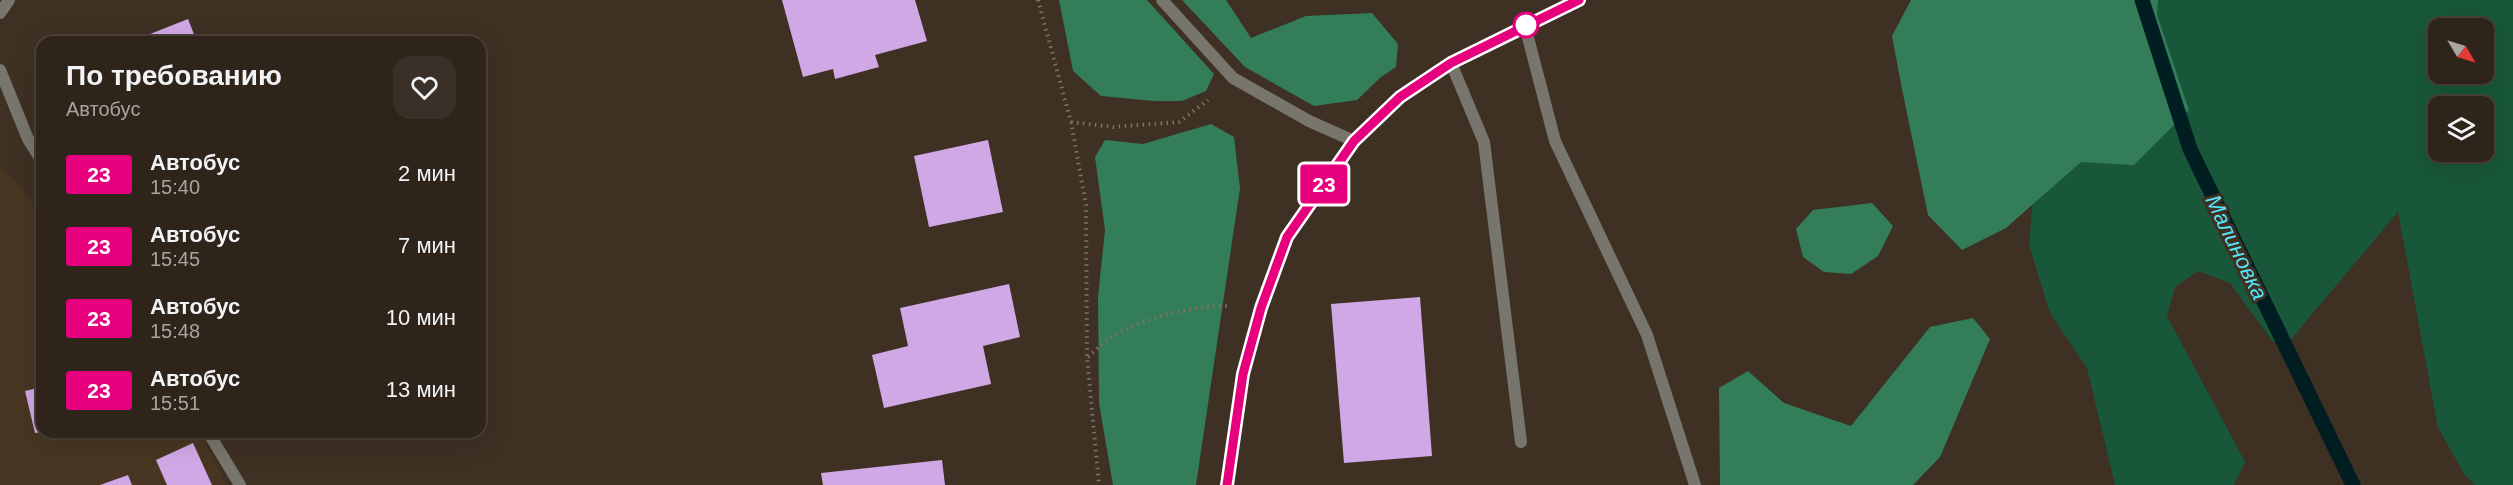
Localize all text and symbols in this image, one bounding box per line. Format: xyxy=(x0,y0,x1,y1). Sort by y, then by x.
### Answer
unlabelled marker xyxy=(1513,12,1539,38)
north arrow xyxy=(2428,18,2494,84)
map controls xyxy=(2428,18,2494,162)
button: heart xyxy=(393,56,456,119)
text: По требованию xyxy=(66,60,282,91)
button: layers xyxy=(2428,96,2494,162)
text: Автобус xyxy=(66,98,140,120)
text: Автобус xyxy=(150,150,240,175)
text: 2 мин xyxy=(398,161,456,186)
text: 23 xyxy=(87,163,111,186)
line badge: 23 xyxy=(1297,164,1351,204)
text: 23 xyxy=(1312,173,1336,196)
text: 15:40 xyxy=(150,176,200,198)
water label: Малиновка xyxy=(2200,191,2273,304)
text: Автобус xyxy=(150,222,240,247)
text: 7 мин xyxy=(398,233,456,258)
text: 23 xyxy=(87,235,111,258)
text: 15:45 xyxy=(150,248,200,270)
text: Автобус xyxy=(150,294,240,319)
text: 10 мин xyxy=(386,305,456,330)
text: 23 xyxy=(87,307,111,330)
text: 15:48 xyxy=(150,320,200,342)
text: Автобус xyxy=(150,366,240,391)
text: 13 мин xyxy=(386,377,456,402)
text: 23 xyxy=(87,379,111,402)
text: 15:51 xyxy=(150,392,200,414)

